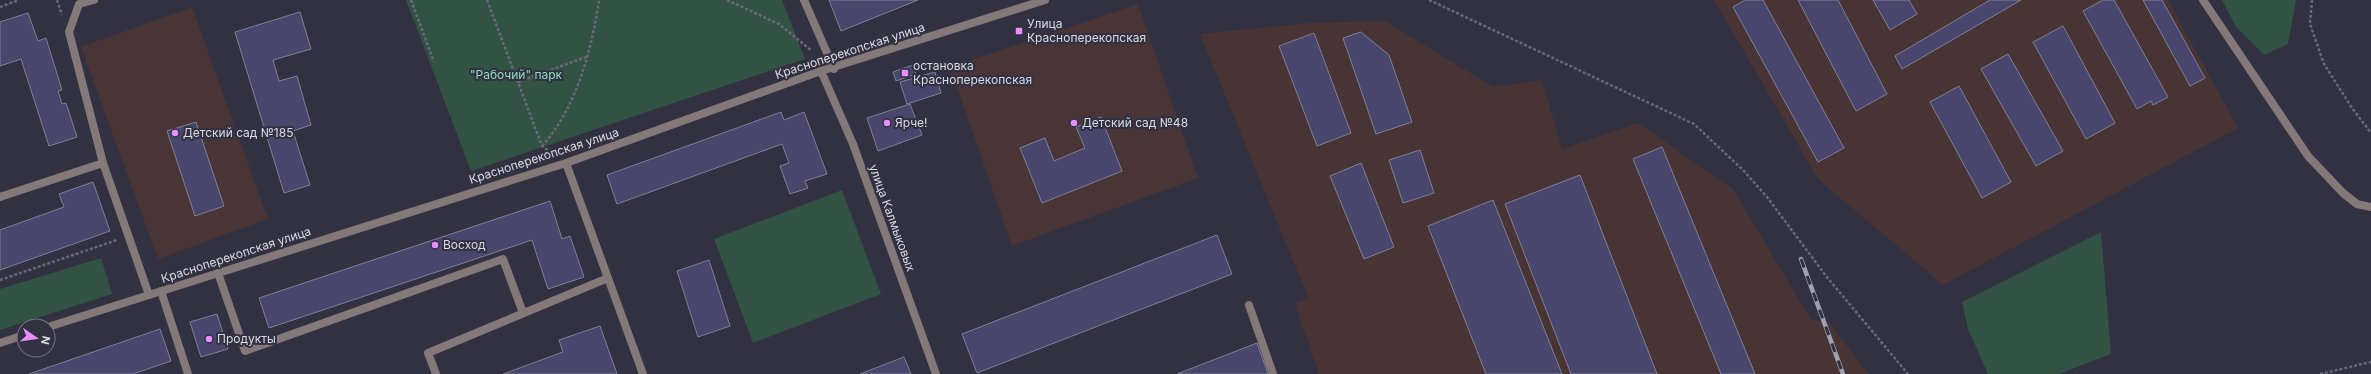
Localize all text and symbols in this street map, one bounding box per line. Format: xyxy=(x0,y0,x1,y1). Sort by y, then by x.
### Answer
place label: Улица Красноперекопская xyxy=(1027,16,1146,45)
street label: Красноперекопская улица xyxy=(773,19,927,82)
marker: Улица Красноперекопская xyxy=(1014,26,1024,36)
place label: остановка Красноперекопская xyxy=(913,58,1032,87)
park label: "Рабочий" парк xyxy=(470,67,563,82)
marker: остановка Красноперекопская xyxy=(900,68,910,78)
place label: Ярче! xyxy=(895,115,928,130)
place label: Детский сад №48 xyxy=(1082,115,1188,130)
marker: Ярче! xyxy=(882,118,892,128)
marker: Детский сад №48 xyxy=(1069,118,1079,128)
street label: Красноперекопская улица xyxy=(467,124,621,187)
place label: Детский сад №185 xyxy=(183,125,293,140)
marker: Детский сад №185 xyxy=(170,128,180,138)
street label: улица Калмыковых xyxy=(866,162,919,274)
street label: Красноперекопская улица xyxy=(159,223,313,286)
place label: Восход xyxy=(443,237,486,252)
marker: Восход xyxy=(430,240,440,250)
north arrow xyxy=(16,318,56,358)
place label: Продукты xyxy=(217,331,276,346)
marker: Продукты xyxy=(204,334,214,344)
text: N xyxy=(38,335,54,346)

